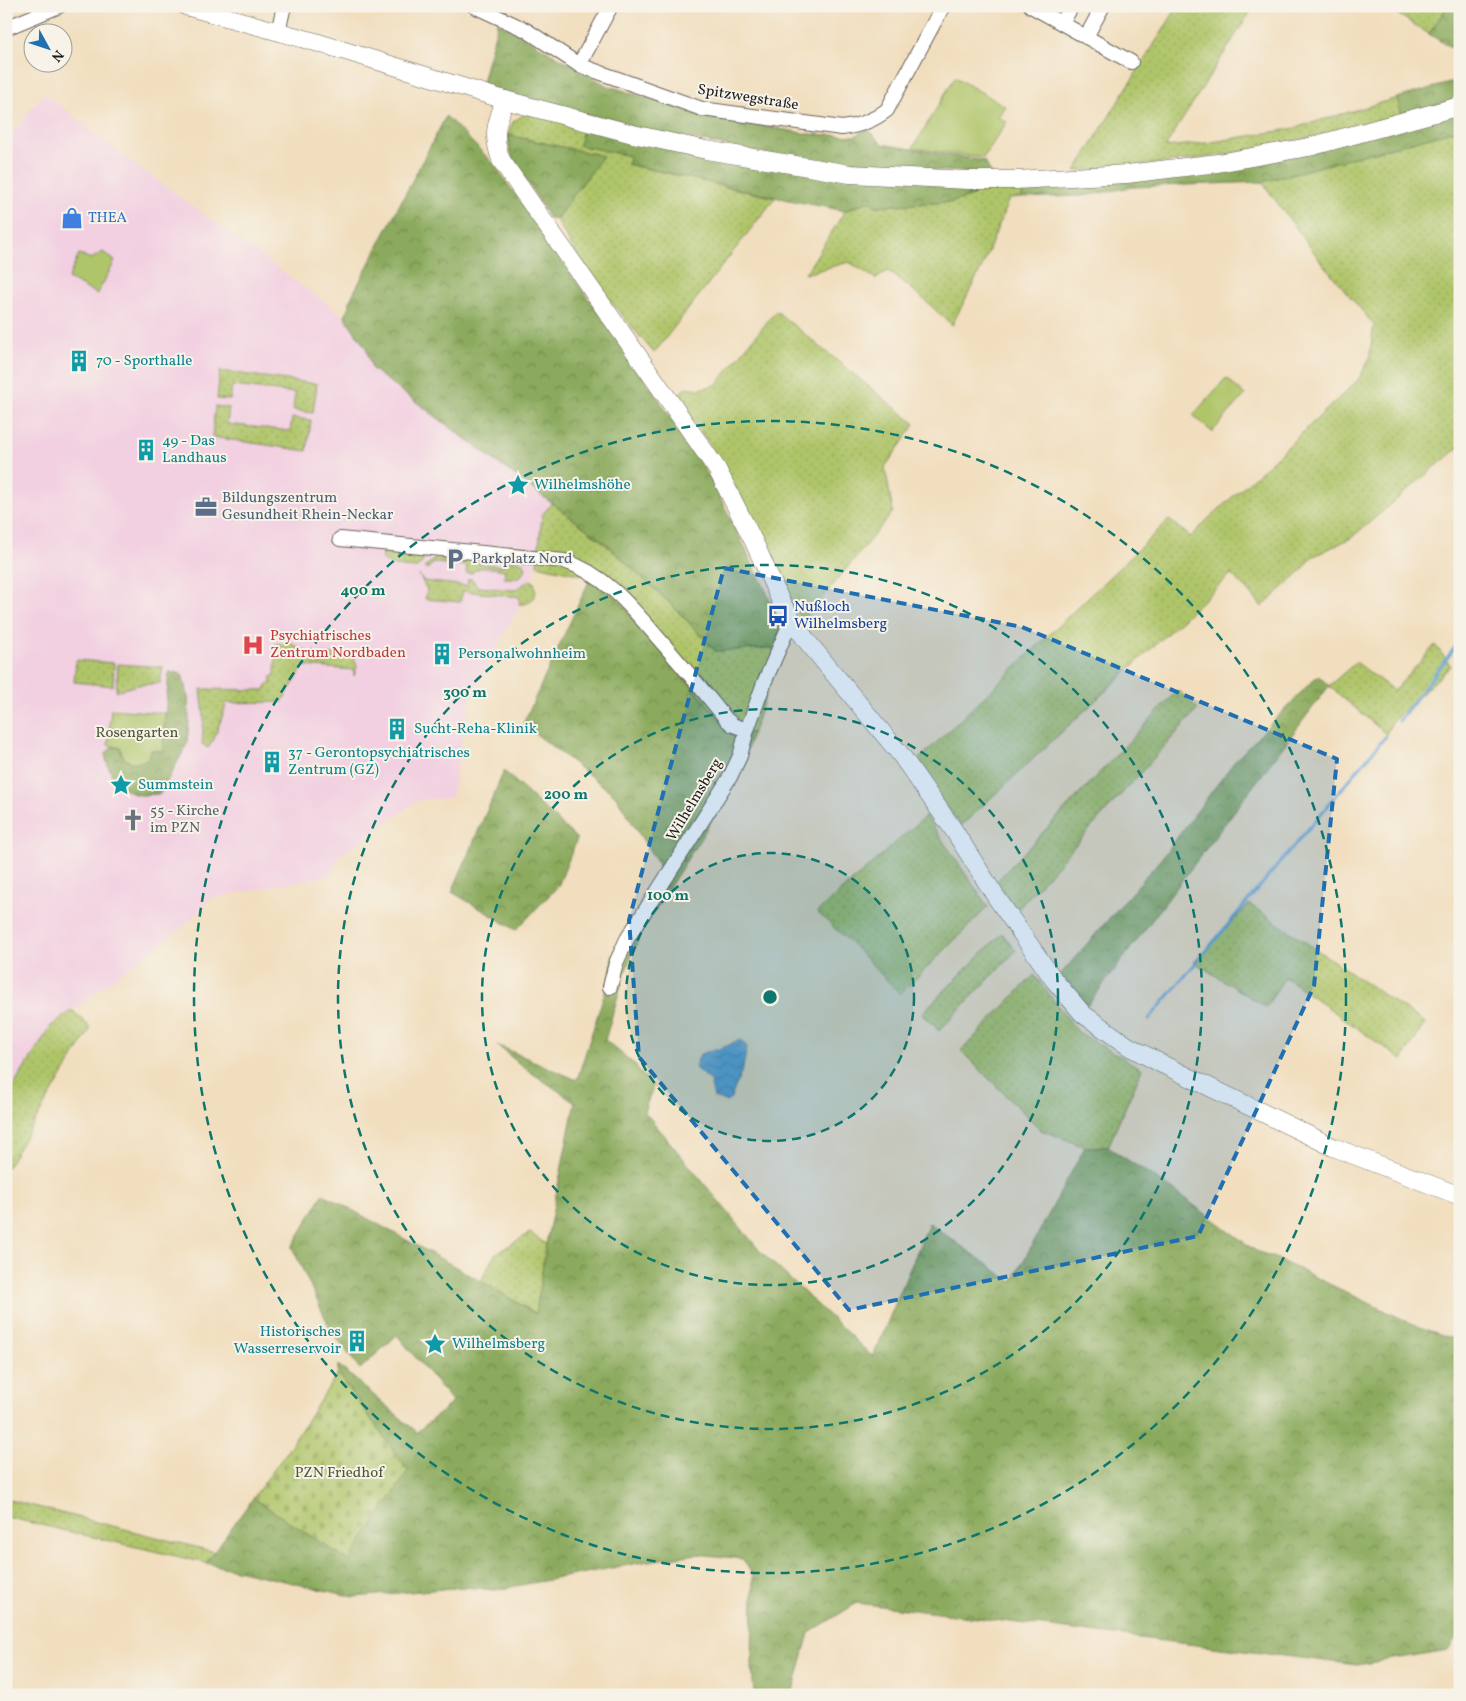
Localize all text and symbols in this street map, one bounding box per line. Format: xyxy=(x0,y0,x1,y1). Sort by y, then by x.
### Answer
north arrow xyxy=(22,22,72,72)
text: N xyxy=(46,45,67,65)
street label: Spitzwegstraße xyxy=(696,80,800,116)
shop icon: THEA xyxy=(59,205,85,231)
place label: THEA xyxy=(88,208,128,229)
building icon: 70 - Sporthalle xyxy=(66,348,92,374)
place label: 70 - Sporthalle xyxy=(96,351,192,372)
place label: 49 - Das Landhaus xyxy=(162,431,227,469)
building icon: 49 - Das Landhaus xyxy=(133,437,159,463)
place icon: Wilhelmshöhe xyxy=(505,472,531,498)
place label: Wilhelmshöhe xyxy=(534,475,631,496)
place label: Bildungszentrum Gesundheit Rhein-Neckar xyxy=(222,488,393,526)
office icon: Bildungszentrum Gesundheit Rhein-Neckar xyxy=(193,494,219,520)
parking icon: Parkplatz Nord xyxy=(442,546,468,572)
place label: Parkplatz Nord xyxy=(472,549,572,570)
text: 400 m xyxy=(341,581,386,602)
place label: Nußloch Wilhelmsberg xyxy=(794,597,887,635)
bus stop icon: Nußloch Wilhelmsberg xyxy=(765,603,791,629)
place label: Psychiatrisches Zentrum Nordbaden xyxy=(270,626,406,664)
hospital icon: Psychiatrisches Zentrum Nordbaden xyxy=(240,632,266,658)
building icon: Personalwohnheim xyxy=(429,641,455,667)
place label: Personalwohnheim xyxy=(458,644,586,665)
text: 300 m xyxy=(443,683,487,704)
building icon: Sucht-Reha-Klinik xyxy=(384,716,410,742)
place label: Sucht-Reha-Klinik xyxy=(414,719,537,740)
park label: Rosengarten xyxy=(95,723,179,744)
place label: 37 - Gerontopsychiatrisches Zentrum (GZ) xyxy=(288,743,470,781)
building icon: 37 - Gerontopsychiatrisches Zentrum (GZ) xyxy=(259,749,285,775)
street label: Wilhelmsberg xyxy=(662,754,728,845)
place icon: Summstein xyxy=(108,772,134,798)
place label: Summstein xyxy=(138,775,213,796)
text: 200 m xyxy=(544,785,588,806)
place label: 55 - Kirche im PZN xyxy=(150,801,219,839)
church icon: 55 - Kirche im PZN xyxy=(120,807,146,833)
text: 100 m xyxy=(647,886,690,907)
centre of rings xyxy=(761,988,779,1006)
place label: Historisches Wasserreservoir xyxy=(234,1322,341,1360)
building icon: Historisches Wasserreservoir xyxy=(344,1328,370,1354)
place icon: Wilhelmsberg xyxy=(422,1331,448,1357)
place label: Wilhelmsberg xyxy=(452,1334,545,1355)
park label: PZN Friedhof xyxy=(295,1463,385,1484)

